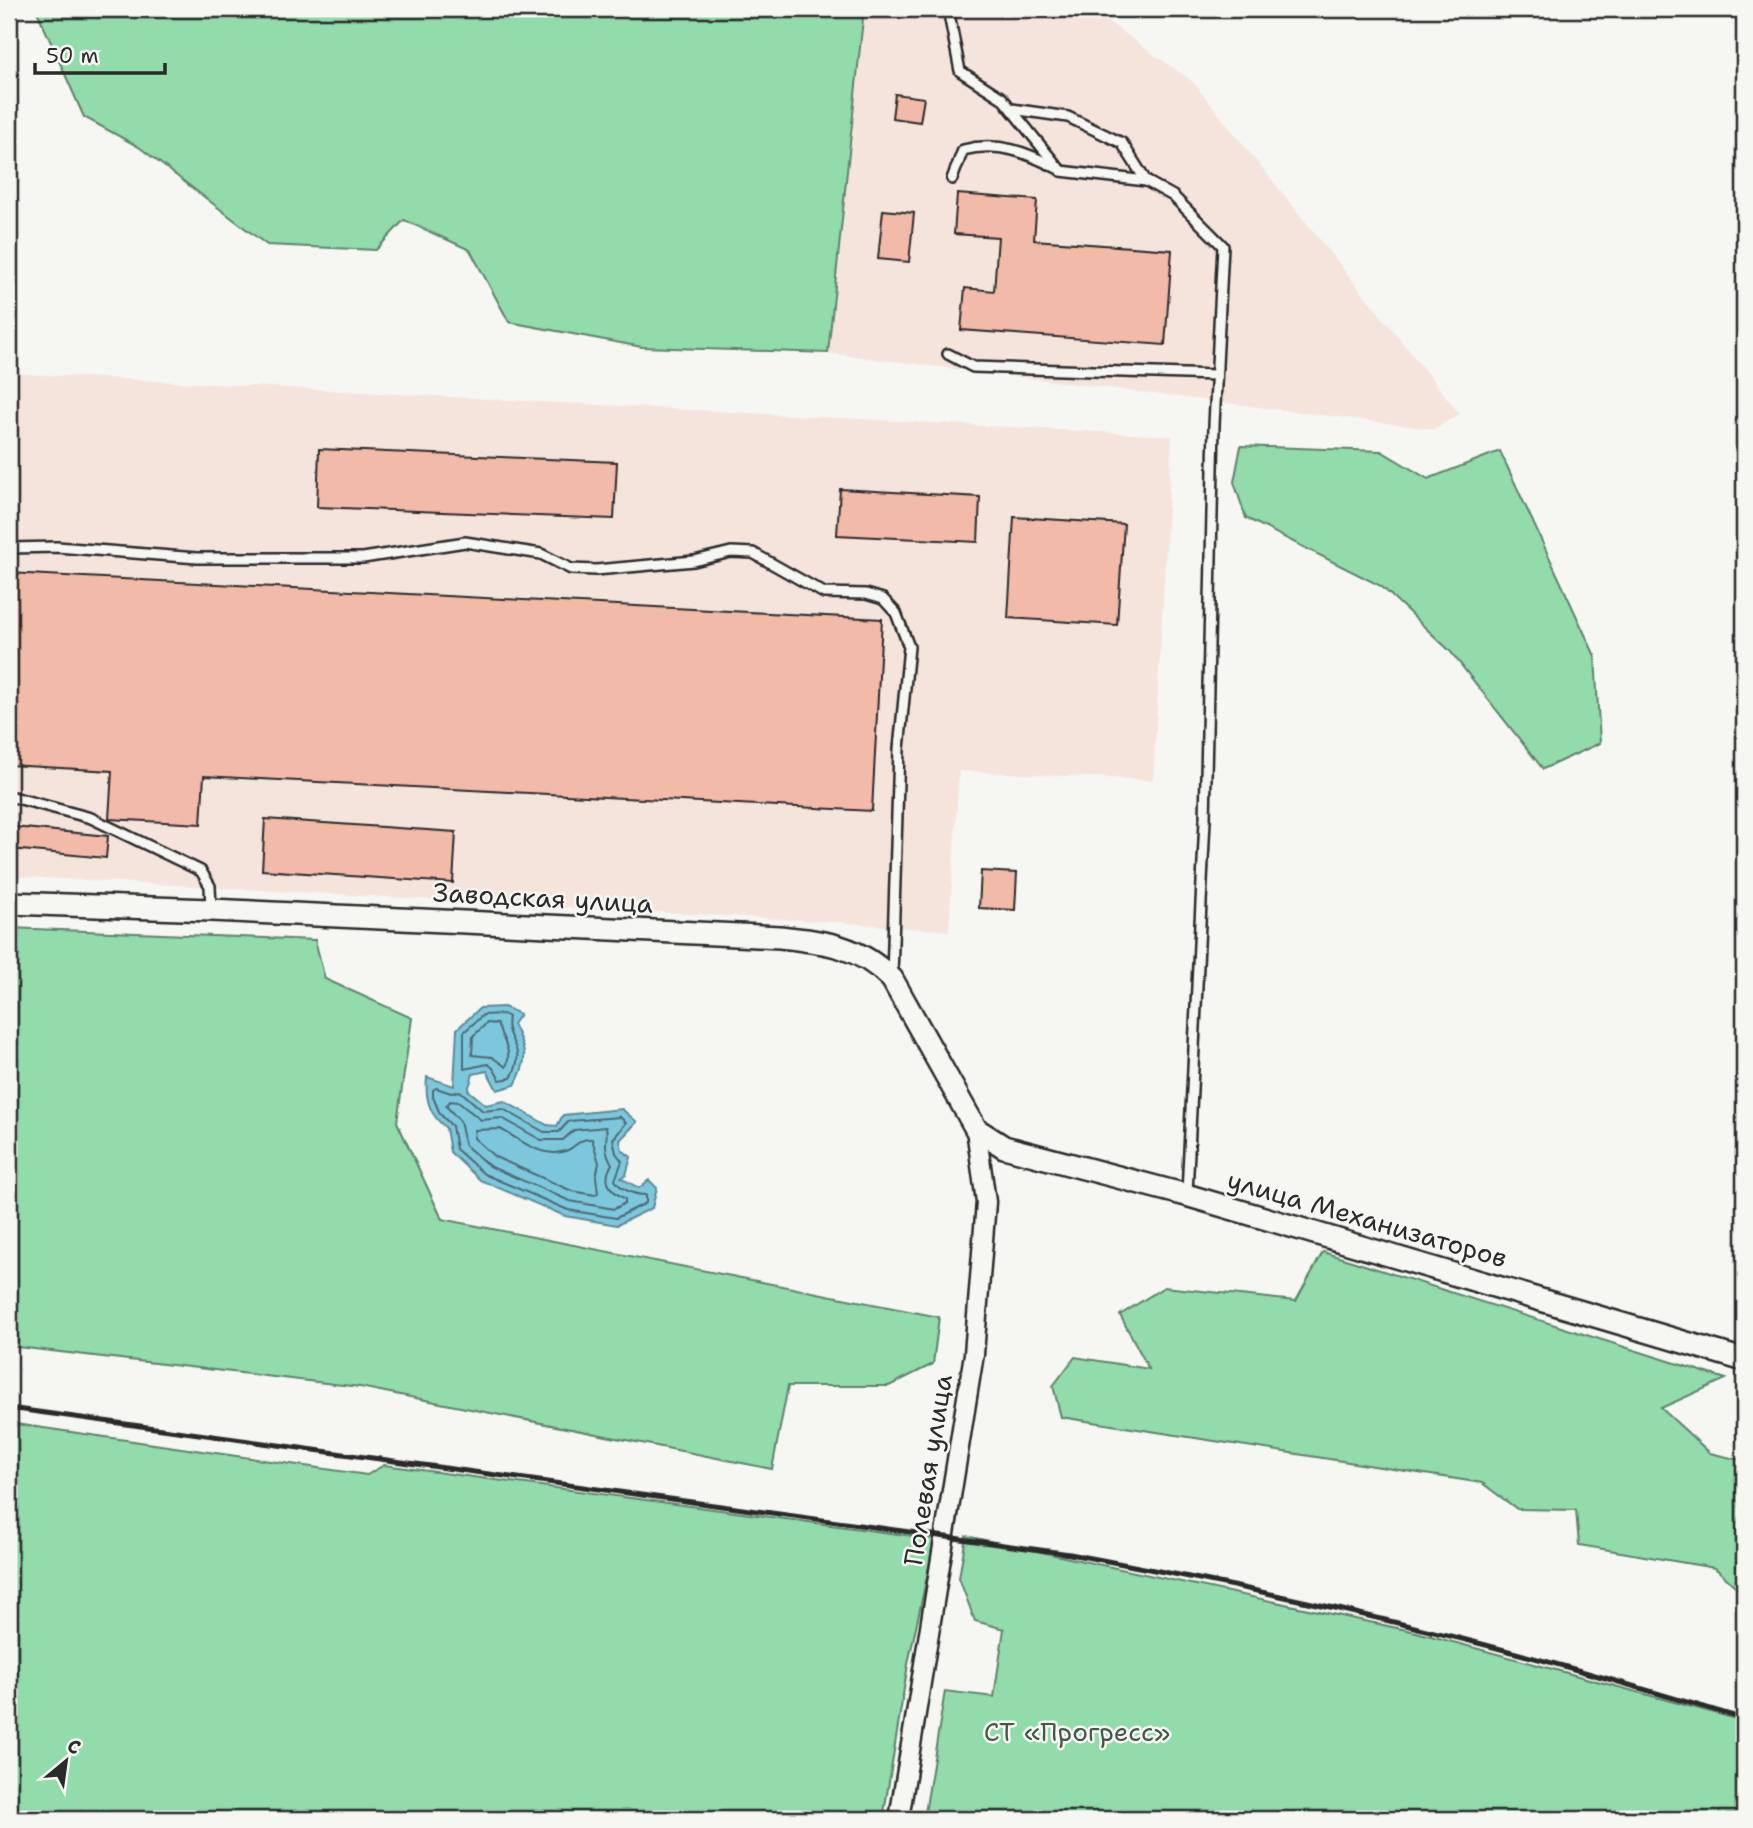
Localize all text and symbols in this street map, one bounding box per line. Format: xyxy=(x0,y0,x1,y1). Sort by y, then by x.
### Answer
scale bar xyxy=(35,32,164,76)
text: 50 m xyxy=(46,42,99,70)
street label: Заводская улица xyxy=(432,874,654,921)
street label: улица Механизаторов xyxy=(1223,1162,1511,1275)
street label: Полевая улица xyxy=(895,1372,960,1568)
park label: СТ «Прогресс» xyxy=(984,1714,1170,1749)
north arrow xyxy=(32,1727,102,1797)
text: С xyxy=(63,1733,85,1760)

